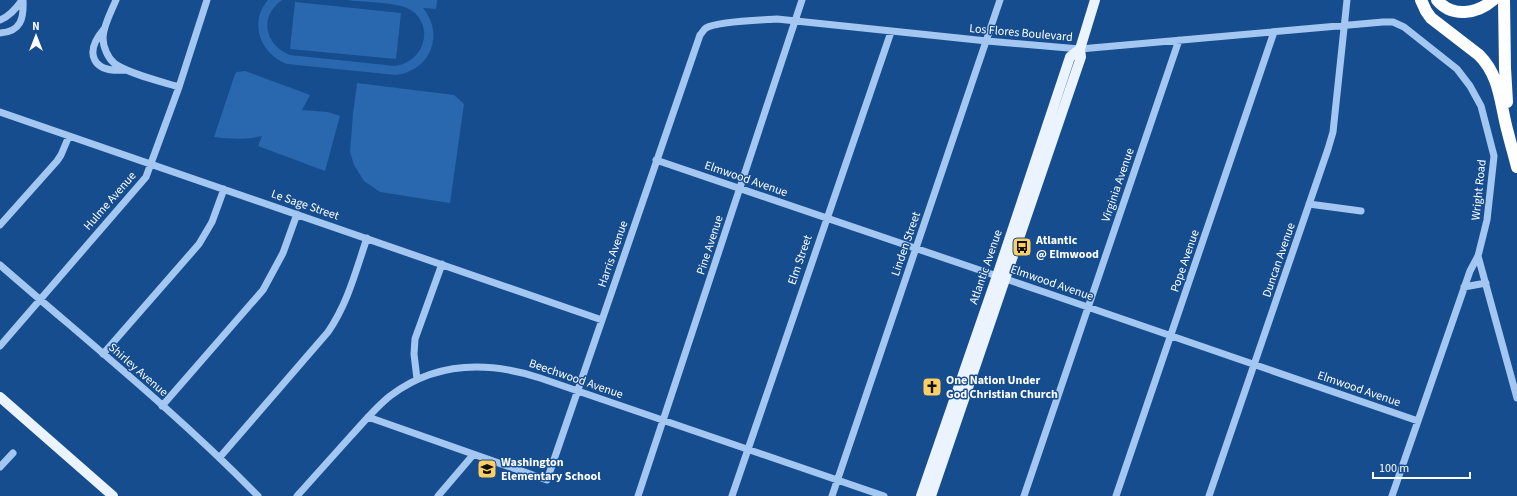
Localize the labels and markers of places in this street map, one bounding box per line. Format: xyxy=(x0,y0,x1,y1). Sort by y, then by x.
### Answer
place label: Atlantic @ Elmwood xyxy=(1035,232,1099,263)
bus stop icon: Atlantic @ Elmwood xyxy=(1011,236,1033,258)
place label: One Nation Under God Christian Church xyxy=(946,372,1058,403)
church icon: One Nation Under God Christian Church xyxy=(921,376,943,398)
place label: Washington Elementary School xyxy=(501,454,601,485)
school or university icon: Washington Elementary School xyxy=(476,458,498,480)

